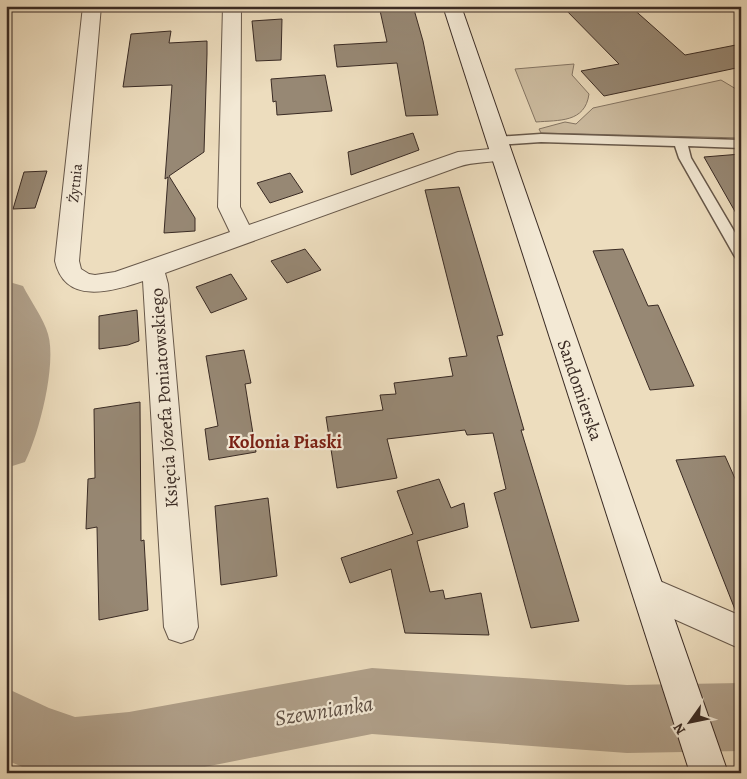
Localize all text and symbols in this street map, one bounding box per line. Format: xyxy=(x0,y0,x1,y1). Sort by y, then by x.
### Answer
street label: Żytnia xyxy=(63,162,87,204)
street label: Księcia Józefa Poniatowskiego xyxy=(144,287,184,509)
street label: Sandomierska xyxy=(552,336,609,444)
district label: Kolonia Piaski xyxy=(228,429,342,455)
water label: Szewnianka xyxy=(273,688,375,734)
north arrow xyxy=(664,696,714,746)
text: N xyxy=(669,719,690,738)

